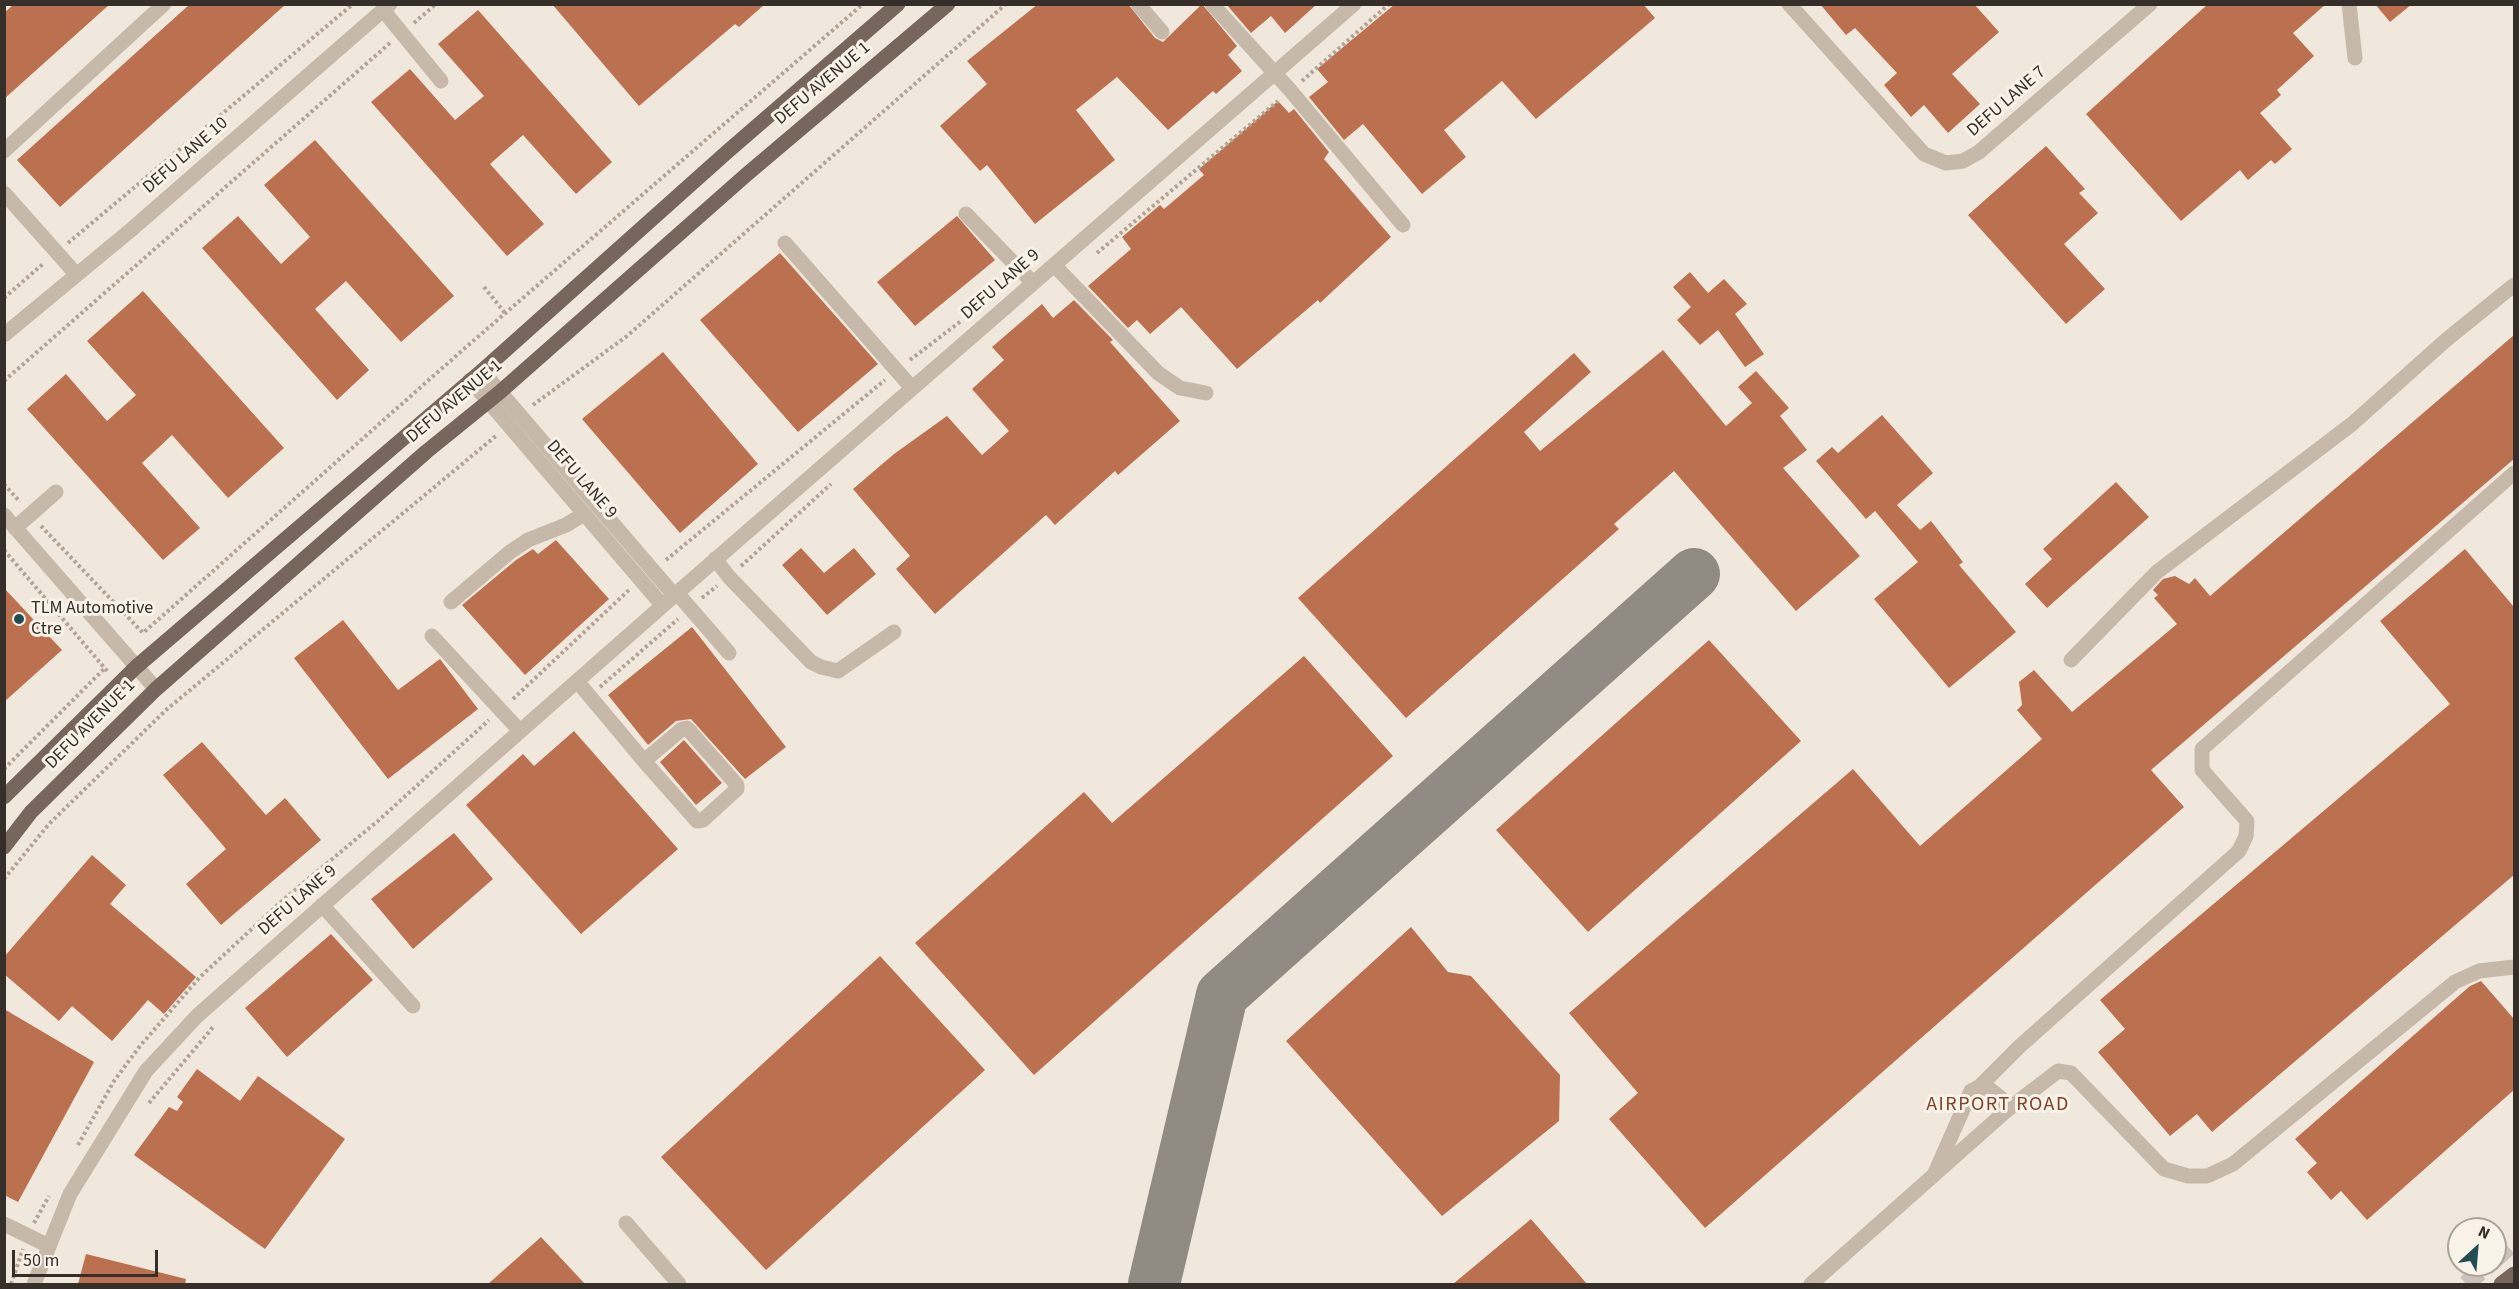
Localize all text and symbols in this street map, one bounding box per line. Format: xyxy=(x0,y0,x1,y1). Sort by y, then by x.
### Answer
street label: DEFU AVENUE 1 xyxy=(771,38,875,130)
street label: DEFU LANE 7 xyxy=(1963,62,2051,142)
street label: DEFU LANE 10 xyxy=(139,113,233,199)
street label: DEFU LANE 9 xyxy=(957,245,1045,325)
street label: DEFU AVENUE 1 xyxy=(403,356,507,448)
street label: DEFU LANE 9 xyxy=(541,436,621,524)
place label: TLM Automotive Ctre xyxy=(31,598,153,640)
marker: TLM Automotive Ctre xyxy=(12,612,26,626)
street label: DEFU AVENUE 1 xyxy=(42,676,140,774)
street label: DEFU LANE 9 xyxy=(254,861,342,941)
district label: AIRPORT ROAD xyxy=(1926,1094,2070,1118)
north arrow xyxy=(2447,1217,2507,1277)
text: N xyxy=(2474,1220,2494,1245)
scale bar xyxy=(15,1238,160,1276)
text: 50 m xyxy=(23,1248,59,1273)

